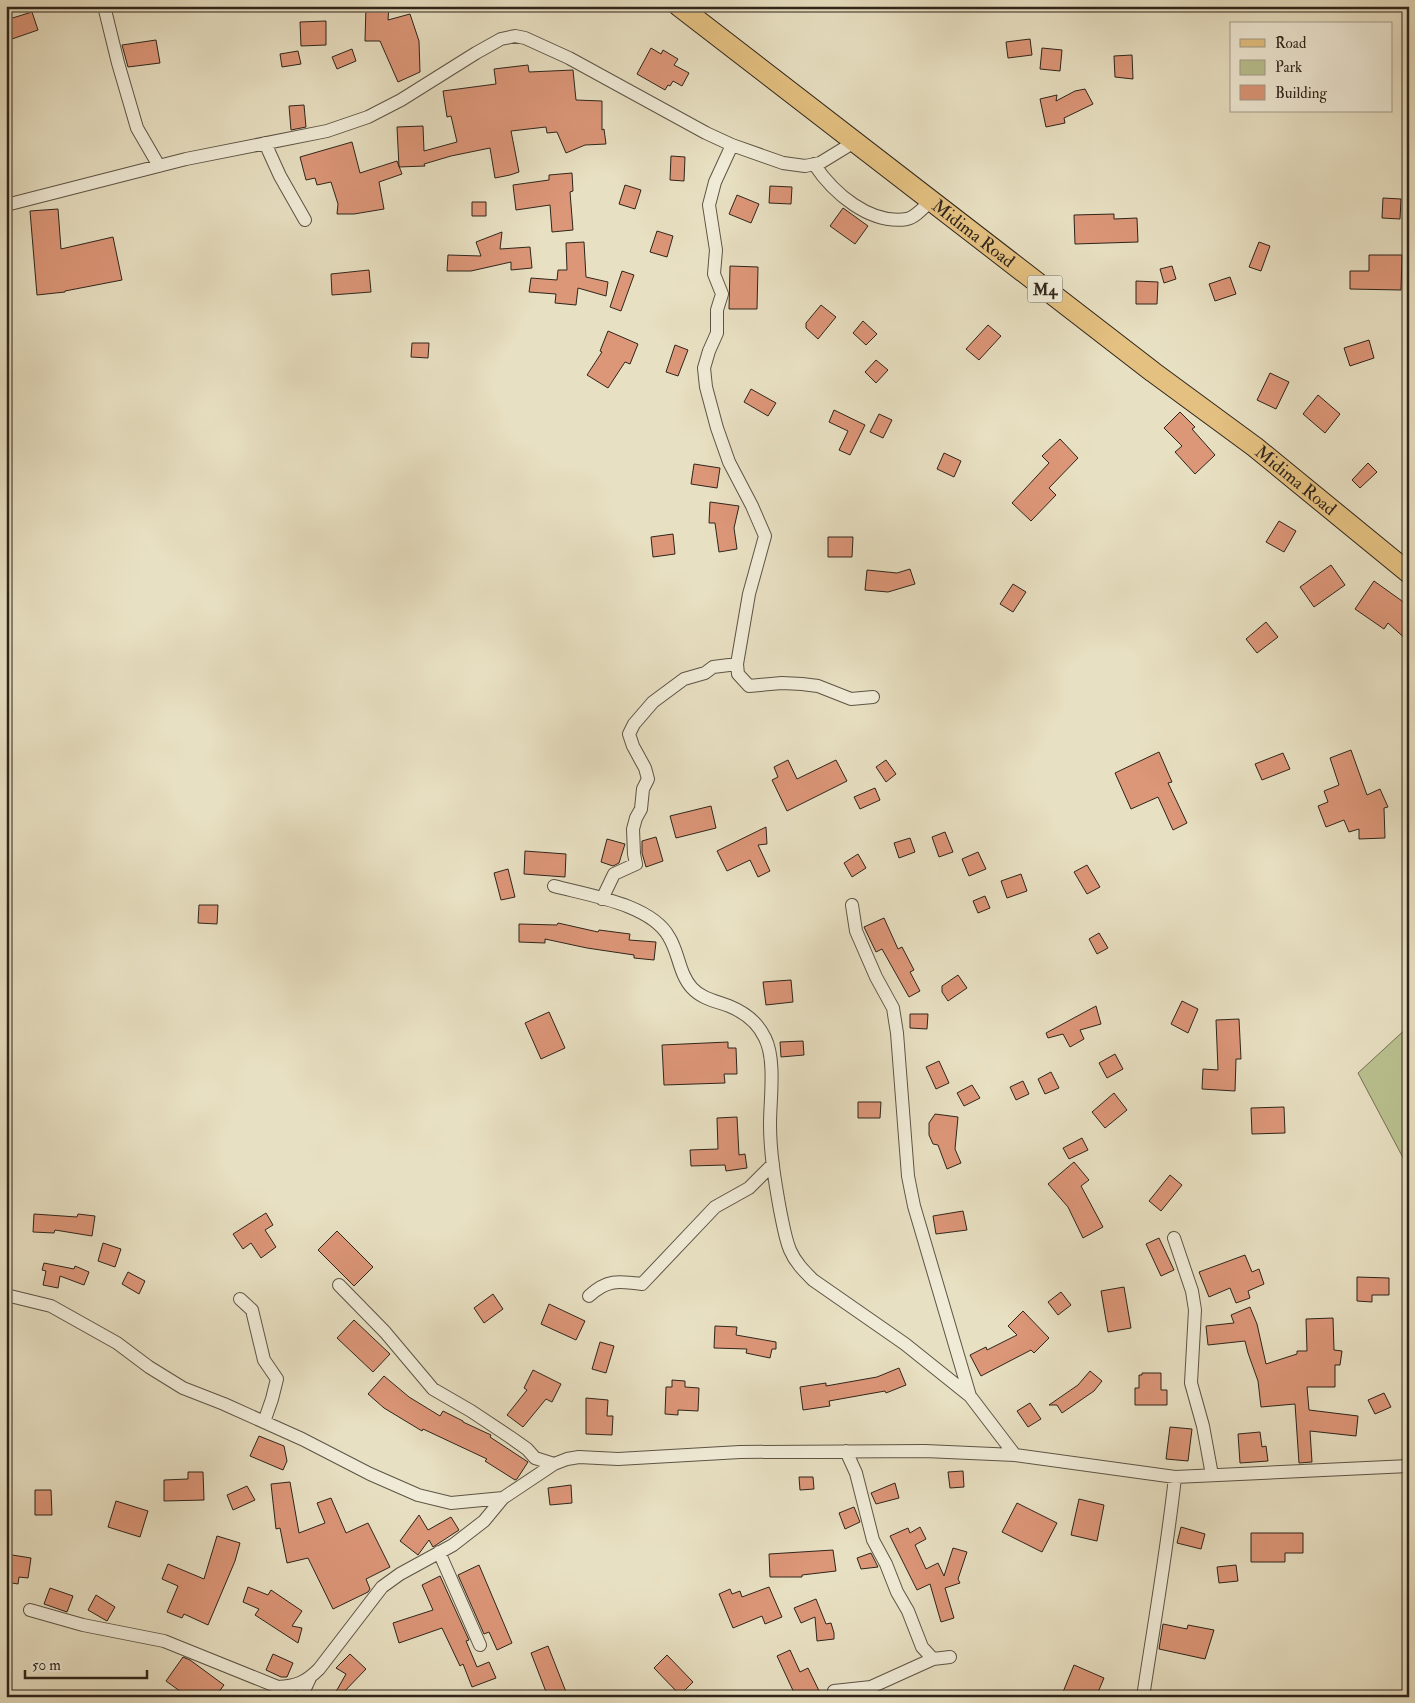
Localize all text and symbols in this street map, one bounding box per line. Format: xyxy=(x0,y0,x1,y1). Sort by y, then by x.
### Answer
legend xyxy=(1230,22,1392,112)
text: Road xyxy=(1275,34,1307,53)
text: Park xyxy=(1275,58,1302,77)
text: Building xyxy=(1275,84,1327,103)
street label: Midima Road xyxy=(927,195,1019,273)
road number: M4 xyxy=(1028,276,1062,302)
street label: Midima Road xyxy=(1250,441,1341,521)
scale bar xyxy=(25,1648,148,1680)
text: 50 m xyxy=(32,1656,61,1675)

